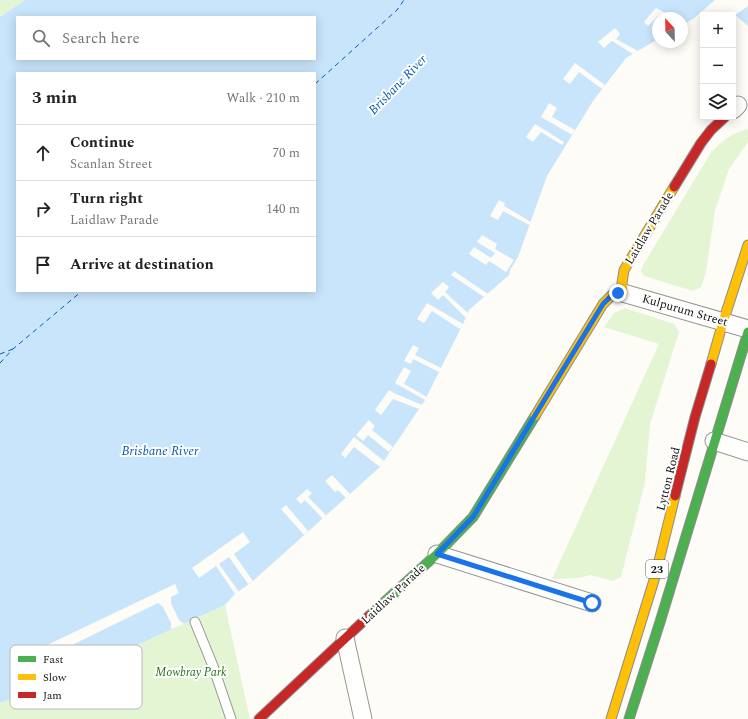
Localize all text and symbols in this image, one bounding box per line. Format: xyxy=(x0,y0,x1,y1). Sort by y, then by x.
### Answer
north arrow xyxy=(652,12,688,48)
map controls xyxy=(700,12,736,120)
button: + xyxy=(700,12,736,48)
search box xyxy=(16,16,316,60)
icon: search xyxy=(30,27,52,49)
text: Search here xyxy=(62,27,140,50)
button: − xyxy=(700,48,736,84)
water label: Brisbane River xyxy=(364,50,432,119)
button: layers xyxy=(700,84,736,120)
text: 3 min xyxy=(32,85,77,111)
text: Walk · 210 m xyxy=(226,88,300,108)
text: Continue xyxy=(70,131,135,154)
icon: ahead xyxy=(32,142,54,164)
text: 70 m xyxy=(273,143,300,163)
text: Scanlan Street xyxy=(70,154,152,174)
text: Turn right xyxy=(70,187,143,210)
street label: Laidlaw Parade xyxy=(620,188,679,268)
icon: right xyxy=(32,198,54,220)
text: 140 m xyxy=(266,199,300,219)
text: Laidlaw Parade xyxy=(70,210,159,230)
text: Arrive at destination xyxy=(70,253,214,276)
icon: arrive xyxy=(32,254,54,276)
route end xyxy=(609,284,627,302)
street label: Kulpurum Street xyxy=(640,289,730,332)
water label: Brisbane River xyxy=(121,441,199,461)
street label: Lytton Road xyxy=(651,445,686,513)
street label: Laidlaw Parade xyxy=(357,559,430,629)
road number: 23 xyxy=(646,560,668,578)
route start xyxy=(583,594,601,612)
legend xyxy=(10,645,142,709)
text: Fast xyxy=(43,651,64,668)
park label: Mowbray Park xyxy=(155,663,227,682)
text: Slow xyxy=(43,669,67,686)
text: Jam xyxy=(43,687,62,704)

